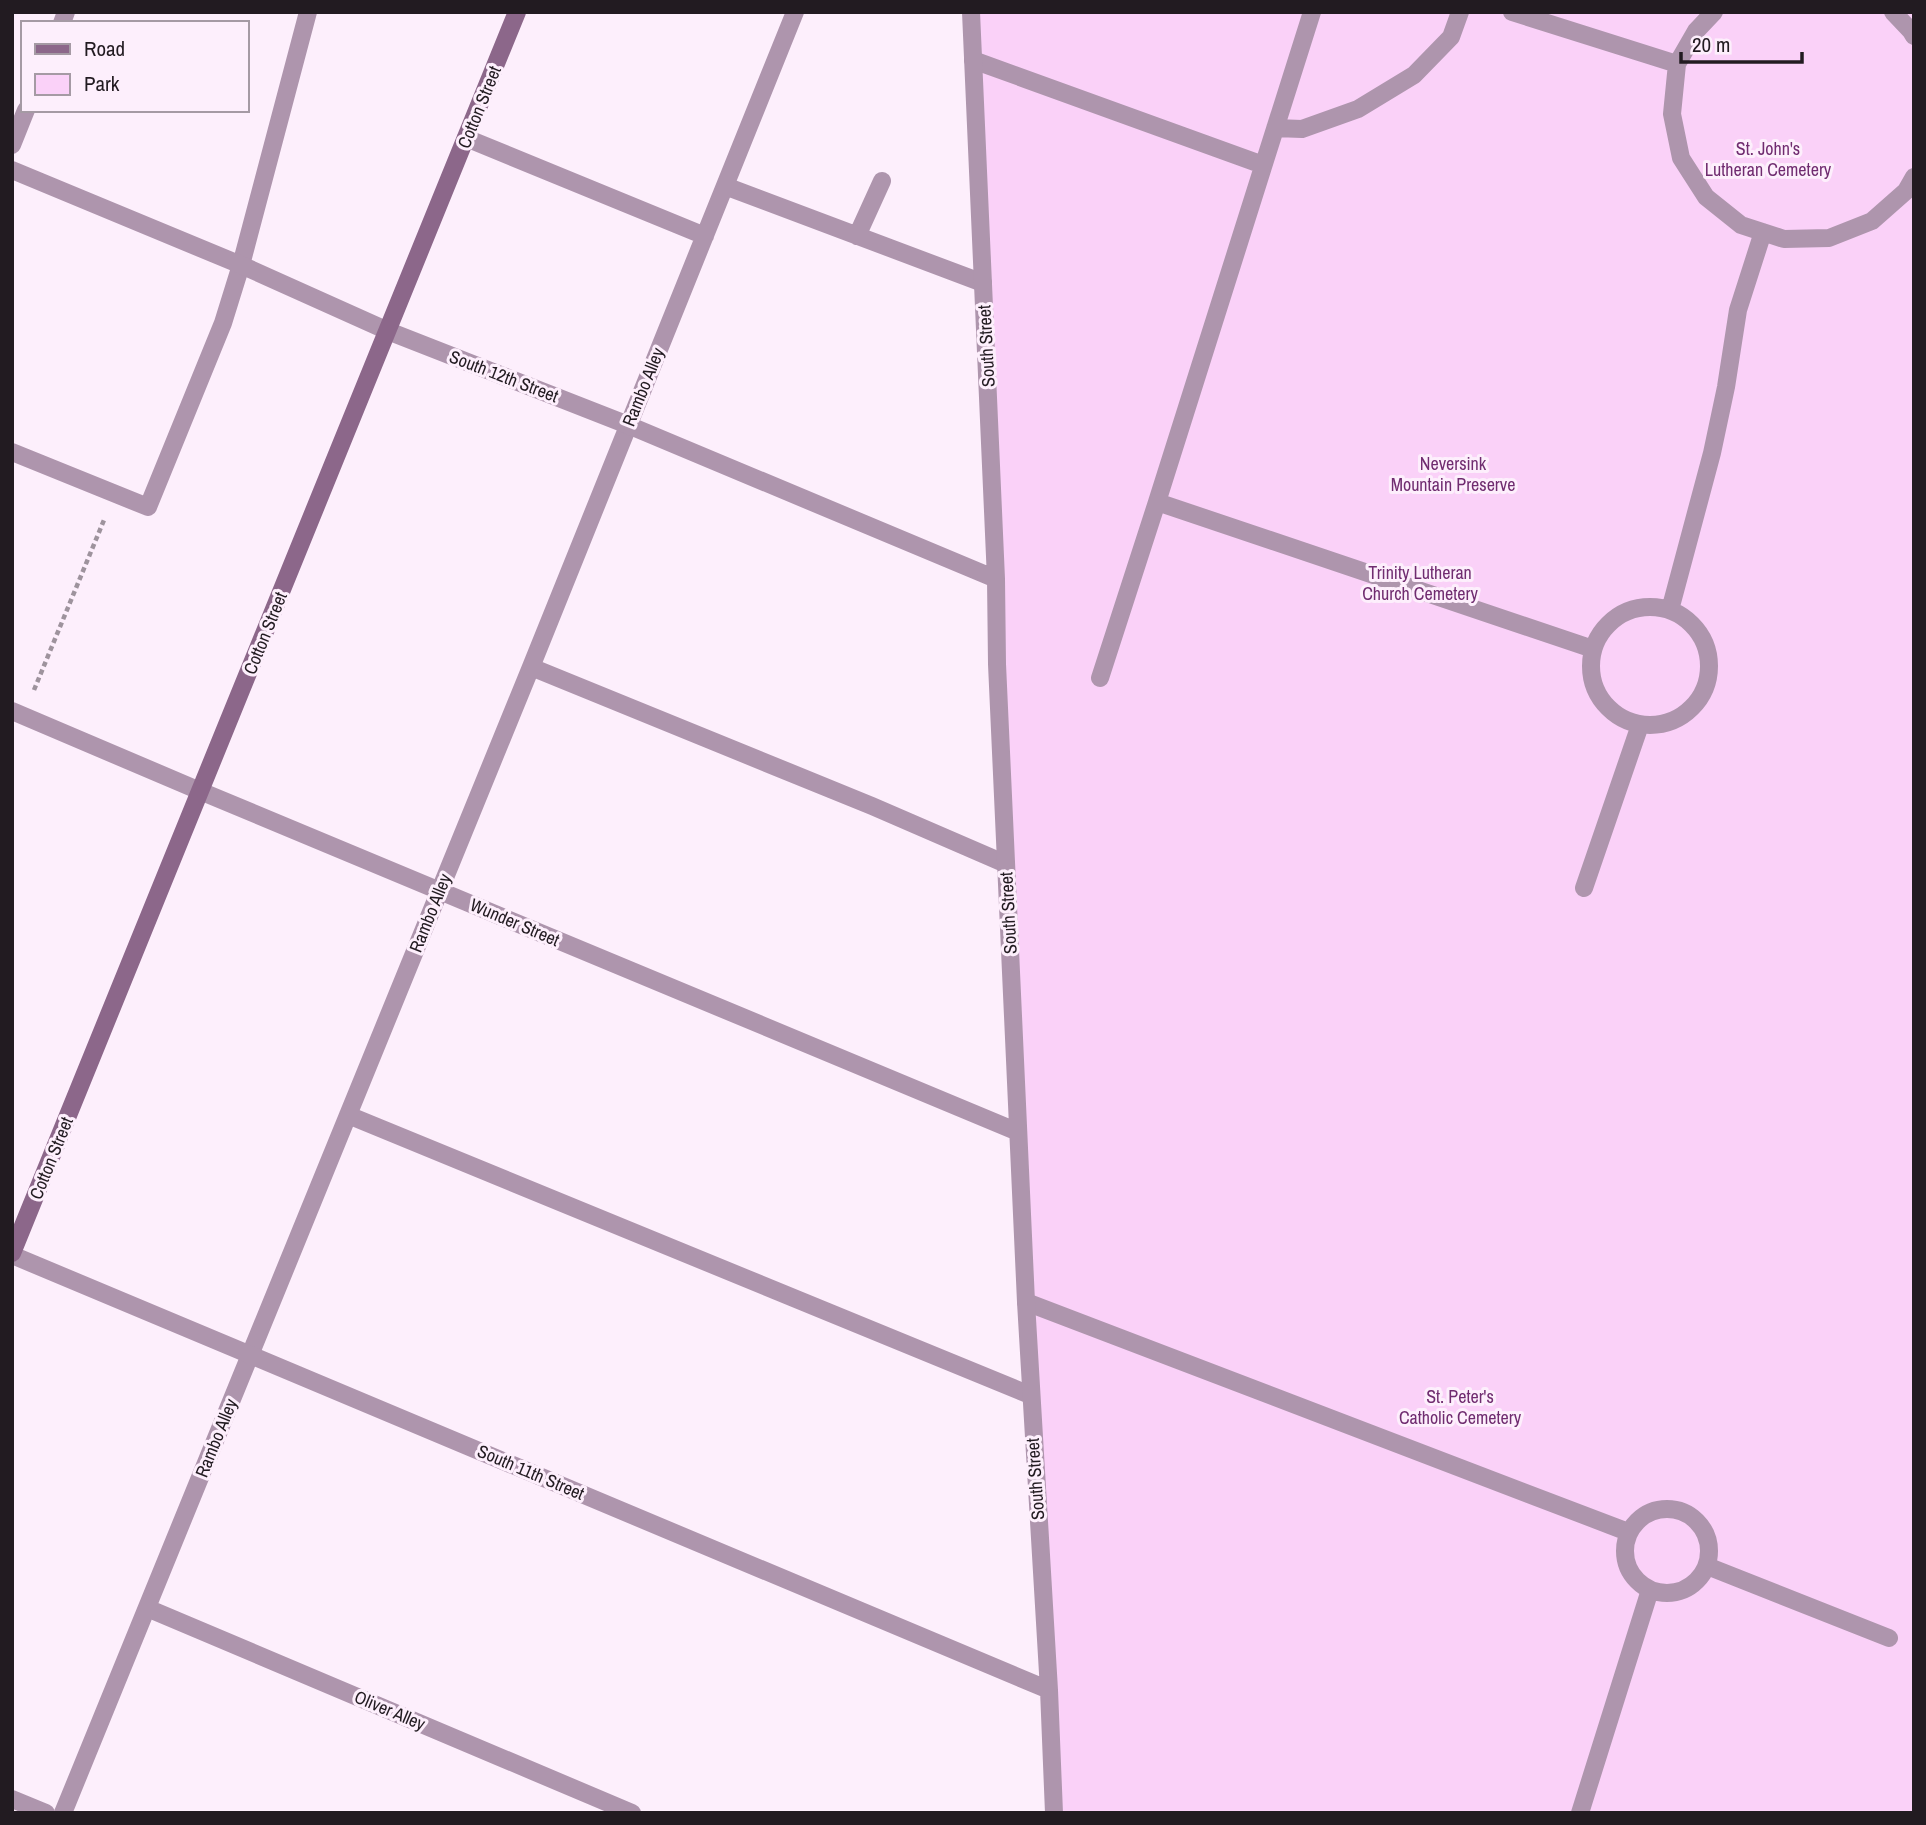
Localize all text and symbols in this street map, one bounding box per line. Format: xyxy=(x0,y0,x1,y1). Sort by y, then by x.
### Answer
legend xyxy=(21,21,248,112)
scale bar xyxy=(1681,21,1802,65)
text: 20 m xyxy=(1692,30,1730,59)
text: Road xyxy=(84,34,125,63)
street label: Cotton Street xyxy=(451,62,507,152)
text: Park xyxy=(84,69,120,98)
park label: St. John's Lutheran Cemetery xyxy=(1705,136,1832,182)
street label: South Street xyxy=(971,304,1001,388)
street label: Rambo Alley xyxy=(616,343,670,430)
street label: South 12th Street xyxy=(446,344,562,408)
park label: Neversink Mountain Preserve xyxy=(1391,451,1515,497)
park label: Trinity Lutheran Church Cemetery xyxy=(1362,560,1478,606)
street label: Cotton Street xyxy=(237,588,293,678)
street label: Rambo Alley xyxy=(403,869,457,956)
street label: South Street xyxy=(993,871,1023,955)
street label: Wunder Street xyxy=(466,892,564,952)
street label: Cotton Street xyxy=(23,1113,79,1203)
park label: St. Peter's Catholic Cemetery xyxy=(1399,1384,1522,1430)
street label: Rambo Alley xyxy=(189,1394,243,1481)
street label: South Street xyxy=(1020,1437,1050,1521)
street label: South 11th Street xyxy=(474,1438,588,1506)
street label: Oliver Alley xyxy=(351,1684,430,1736)

